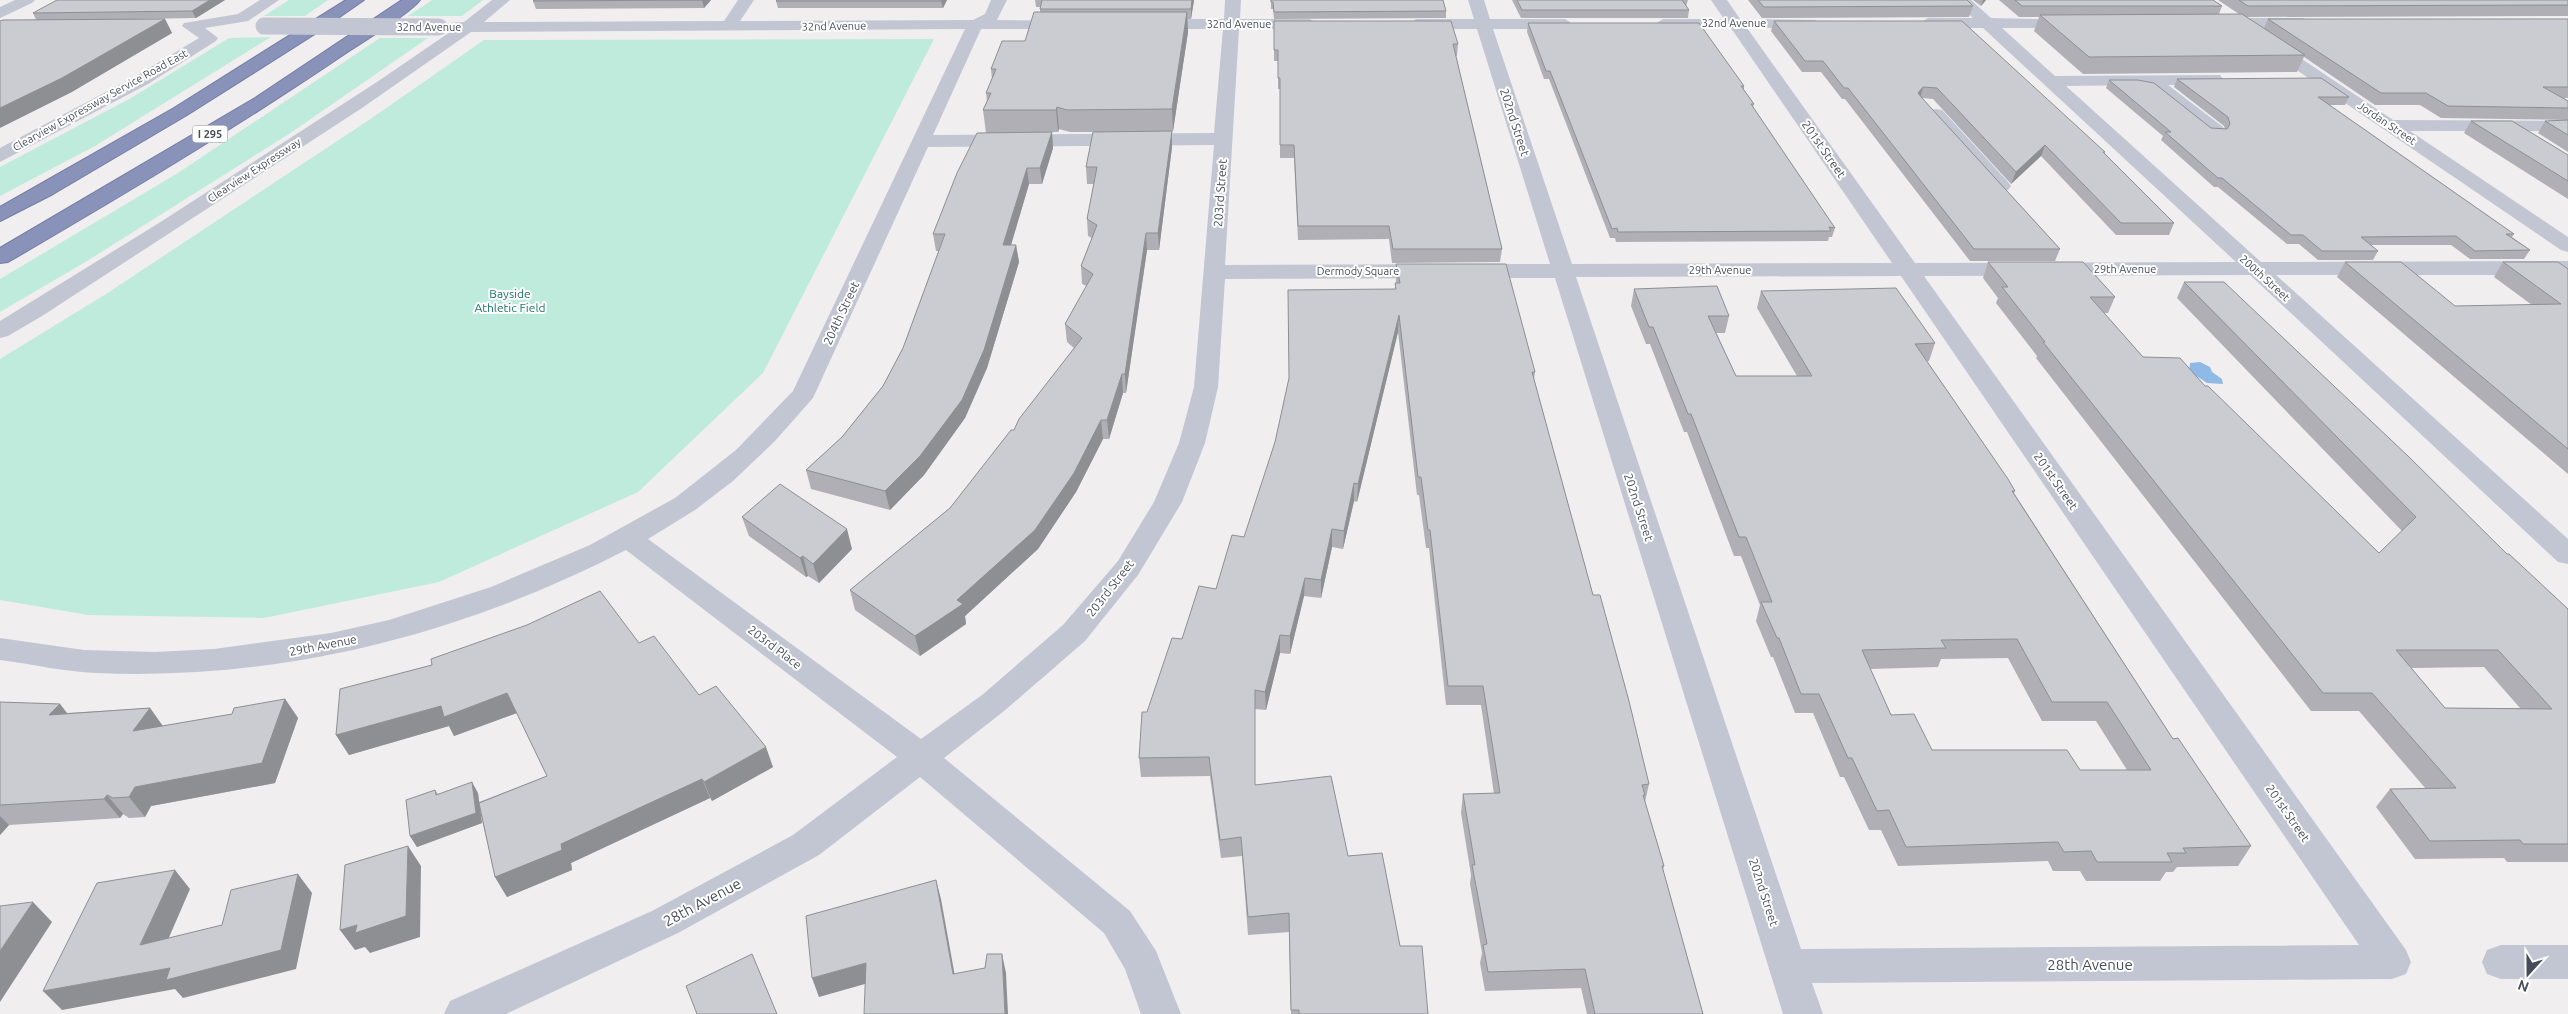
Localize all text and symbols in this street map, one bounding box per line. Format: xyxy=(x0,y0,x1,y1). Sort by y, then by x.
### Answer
street label: 32nd Avenue xyxy=(1702,17,1766,29)
street label: 32nd Avenue xyxy=(1207,18,1271,30)
street label: 32nd Avenue xyxy=(802,19,866,33)
street label: 32nd Avenue xyxy=(397,21,461,33)
street label: Clearview Expressway Service Road East xyxy=(11,46,190,153)
street label: 202nd Street xyxy=(1498,86,1532,158)
street label: Jordan Street xyxy=(2356,99,2419,147)
street label: 201st Street xyxy=(1800,118,1849,180)
road number: I 295 xyxy=(192,126,228,142)
street label: Clearview Expressway xyxy=(205,135,303,205)
street label: 203rd Street xyxy=(1211,158,1229,227)
street label: 200th Street xyxy=(2238,253,2293,304)
street label: 29th Avenue xyxy=(2094,263,2156,275)
street label: 29th Avenue xyxy=(1689,264,1751,276)
street label: Dermody Square xyxy=(1317,265,1399,277)
street label: 204th Street xyxy=(821,279,861,347)
park label: Bayside Athletic Field xyxy=(474,287,546,314)
street label: 201st Street xyxy=(2032,450,2081,512)
street label: 202nd Street xyxy=(1622,471,1656,543)
street label: 203rd Street xyxy=(1084,557,1136,619)
street label: 203rd Place xyxy=(746,623,804,671)
street label: 29th Avenue xyxy=(288,632,358,658)
street label: 201st Street xyxy=(2264,782,2313,844)
street label: 202nd Street xyxy=(1747,856,1781,928)
street label: 28th Avenue xyxy=(660,874,744,930)
north arrow xyxy=(2503,949,2553,999)
street label: 28th Avenue xyxy=(2047,956,2133,973)
text: N xyxy=(2516,977,2531,995)

